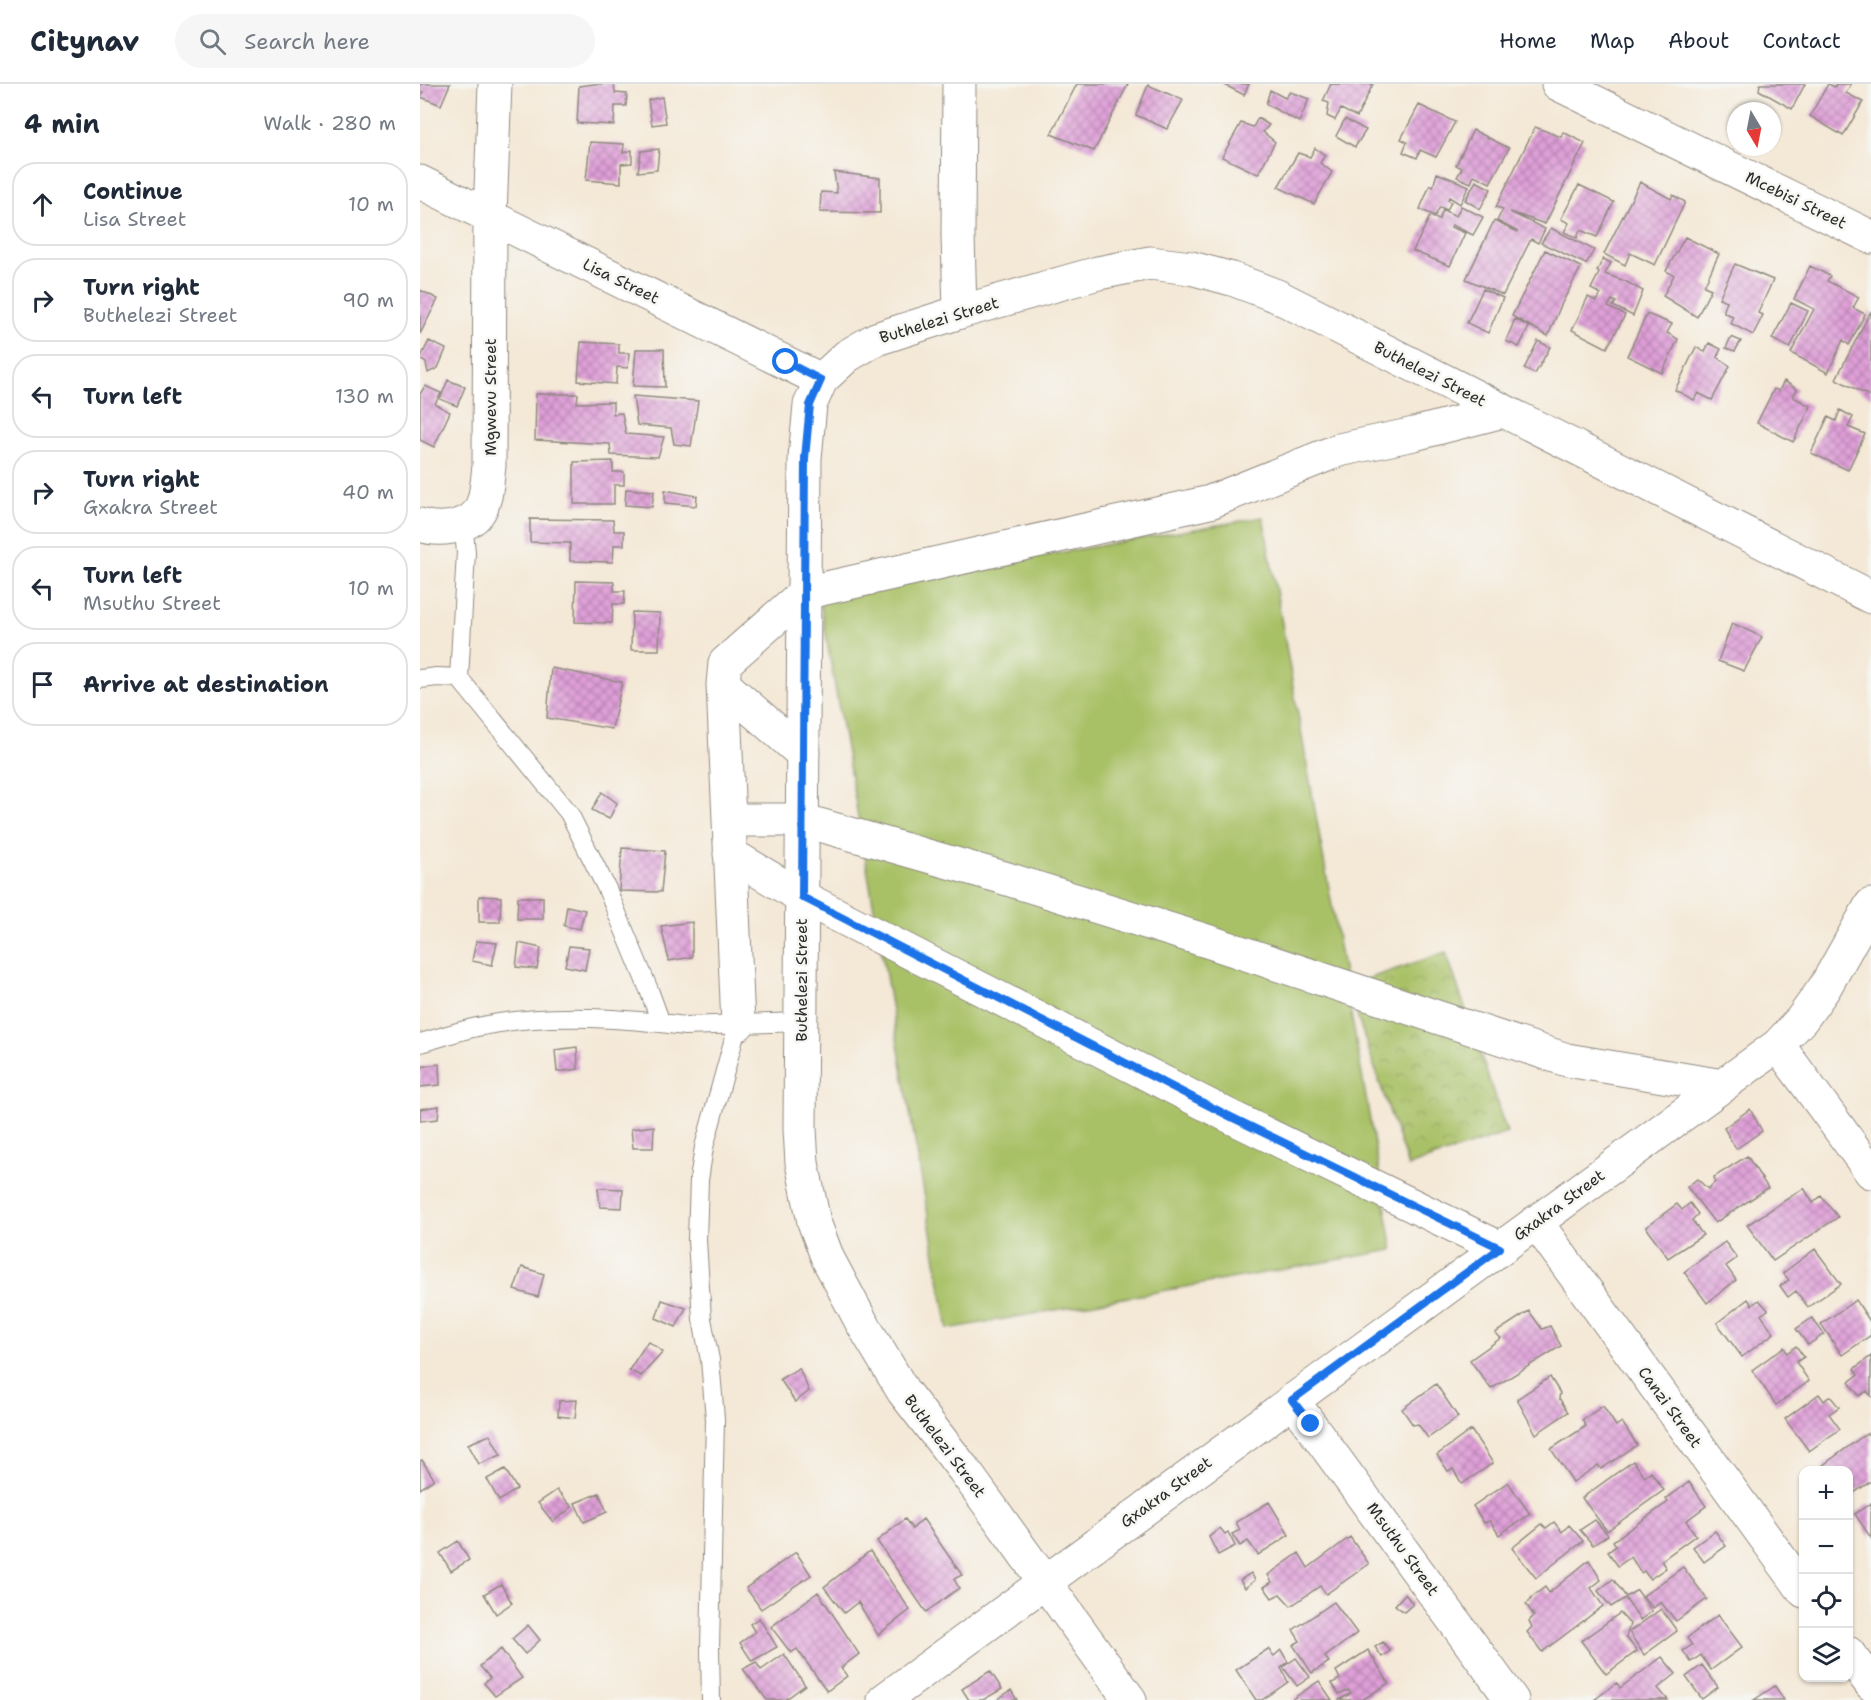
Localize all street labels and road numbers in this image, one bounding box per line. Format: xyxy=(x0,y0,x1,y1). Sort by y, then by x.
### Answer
street label: Mcebisi Street xyxy=(1742,166,1850,234)
street label: Lisa Street xyxy=(579,253,663,309)
street label: Buthelezi Street xyxy=(877,292,1001,348)
street label: Buthelezi Street xyxy=(1370,337,1490,411)
street label: Mgwevu Street xyxy=(480,338,501,456)
street label: Buthelezi Street xyxy=(791,918,812,1042)
street label: Gxakra Street xyxy=(1509,1165,1609,1245)
street label: Canzi Street xyxy=(1633,1362,1707,1452)
street label: Buthelezi Street xyxy=(899,1390,991,1502)
street label: Gxakra Street xyxy=(1116,1452,1216,1532)
street label: Msuthu Street xyxy=(1362,1498,1444,1600)

